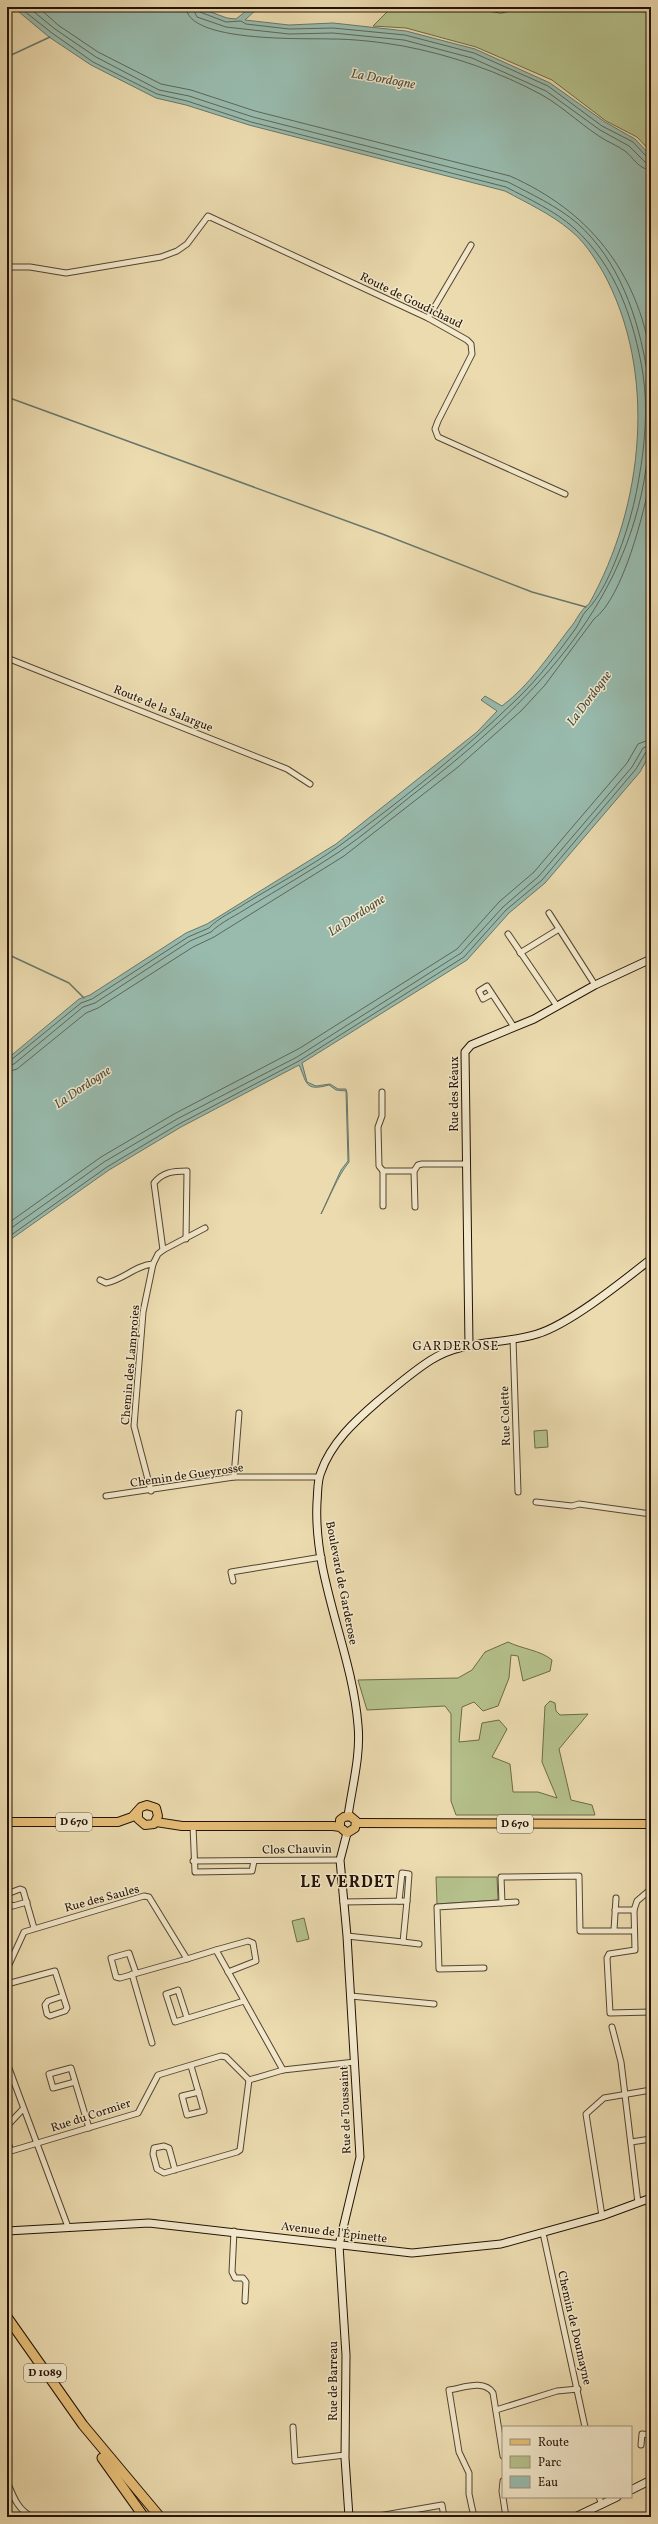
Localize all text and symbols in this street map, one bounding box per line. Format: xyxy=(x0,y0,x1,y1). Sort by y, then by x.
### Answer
water label: La Dordogne xyxy=(349,65,417,95)
street label: Route de Goudichaud xyxy=(357,269,465,333)
water label: La Dordogne xyxy=(563,667,617,730)
street label: Route de la Salargue xyxy=(111,682,215,736)
water label: La Dordogne xyxy=(325,891,389,941)
street label: Rue des Réaux xyxy=(447,1056,463,1132)
water label: La Dordogne xyxy=(51,1062,115,1114)
street label: Chemin des Lamproies xyxy=(118,1304,144,1426)
district label: GARDEROSE xyxy=(413,1338,499,1356)
street label: Rue Colette xyxy=(497,1385,515,1446)
street label: Chemin de Gueyrosse xyxy=(129,1460,245,1492)
street label: Boulevard de Garderose xyxy=(321,1520,361,1646)
road number: D 670 xyxy=(56,1813,92,1831)
road number: D 670 xyxy=(497,1815,533,1833)
street label: Clos Chauvin xyxy=(262,1841,332,1859)
district label: LE VERDET xyxy=(300,1872,396,1894)
street label: Rue des Saules xyxy=(63,1881,141,1917)
street label: Rue de Toussaint xyxy=(336,2066,356,2154)
street label: Rue du Cormier xyxy=(49,2096,133,2136)
street label: Avenue de l'Épinette xyxy=(280,2218,388,2247)
street label: Chemin de Doumayne xyxy=(553,2269,595,2387)
street label: Rue de Barreau xyxy=(326,2341,342,2421)
road number: D 1089 xyxy=(24,2364,66,2382)
legend xyxy=(502,2426,632,2498)
text: Route xyxy=(538,2435,569,2451)
text: Parc xyxy=(538,2455,561,2471)
text: Eau xyxy=(538,2475,558,2491)

